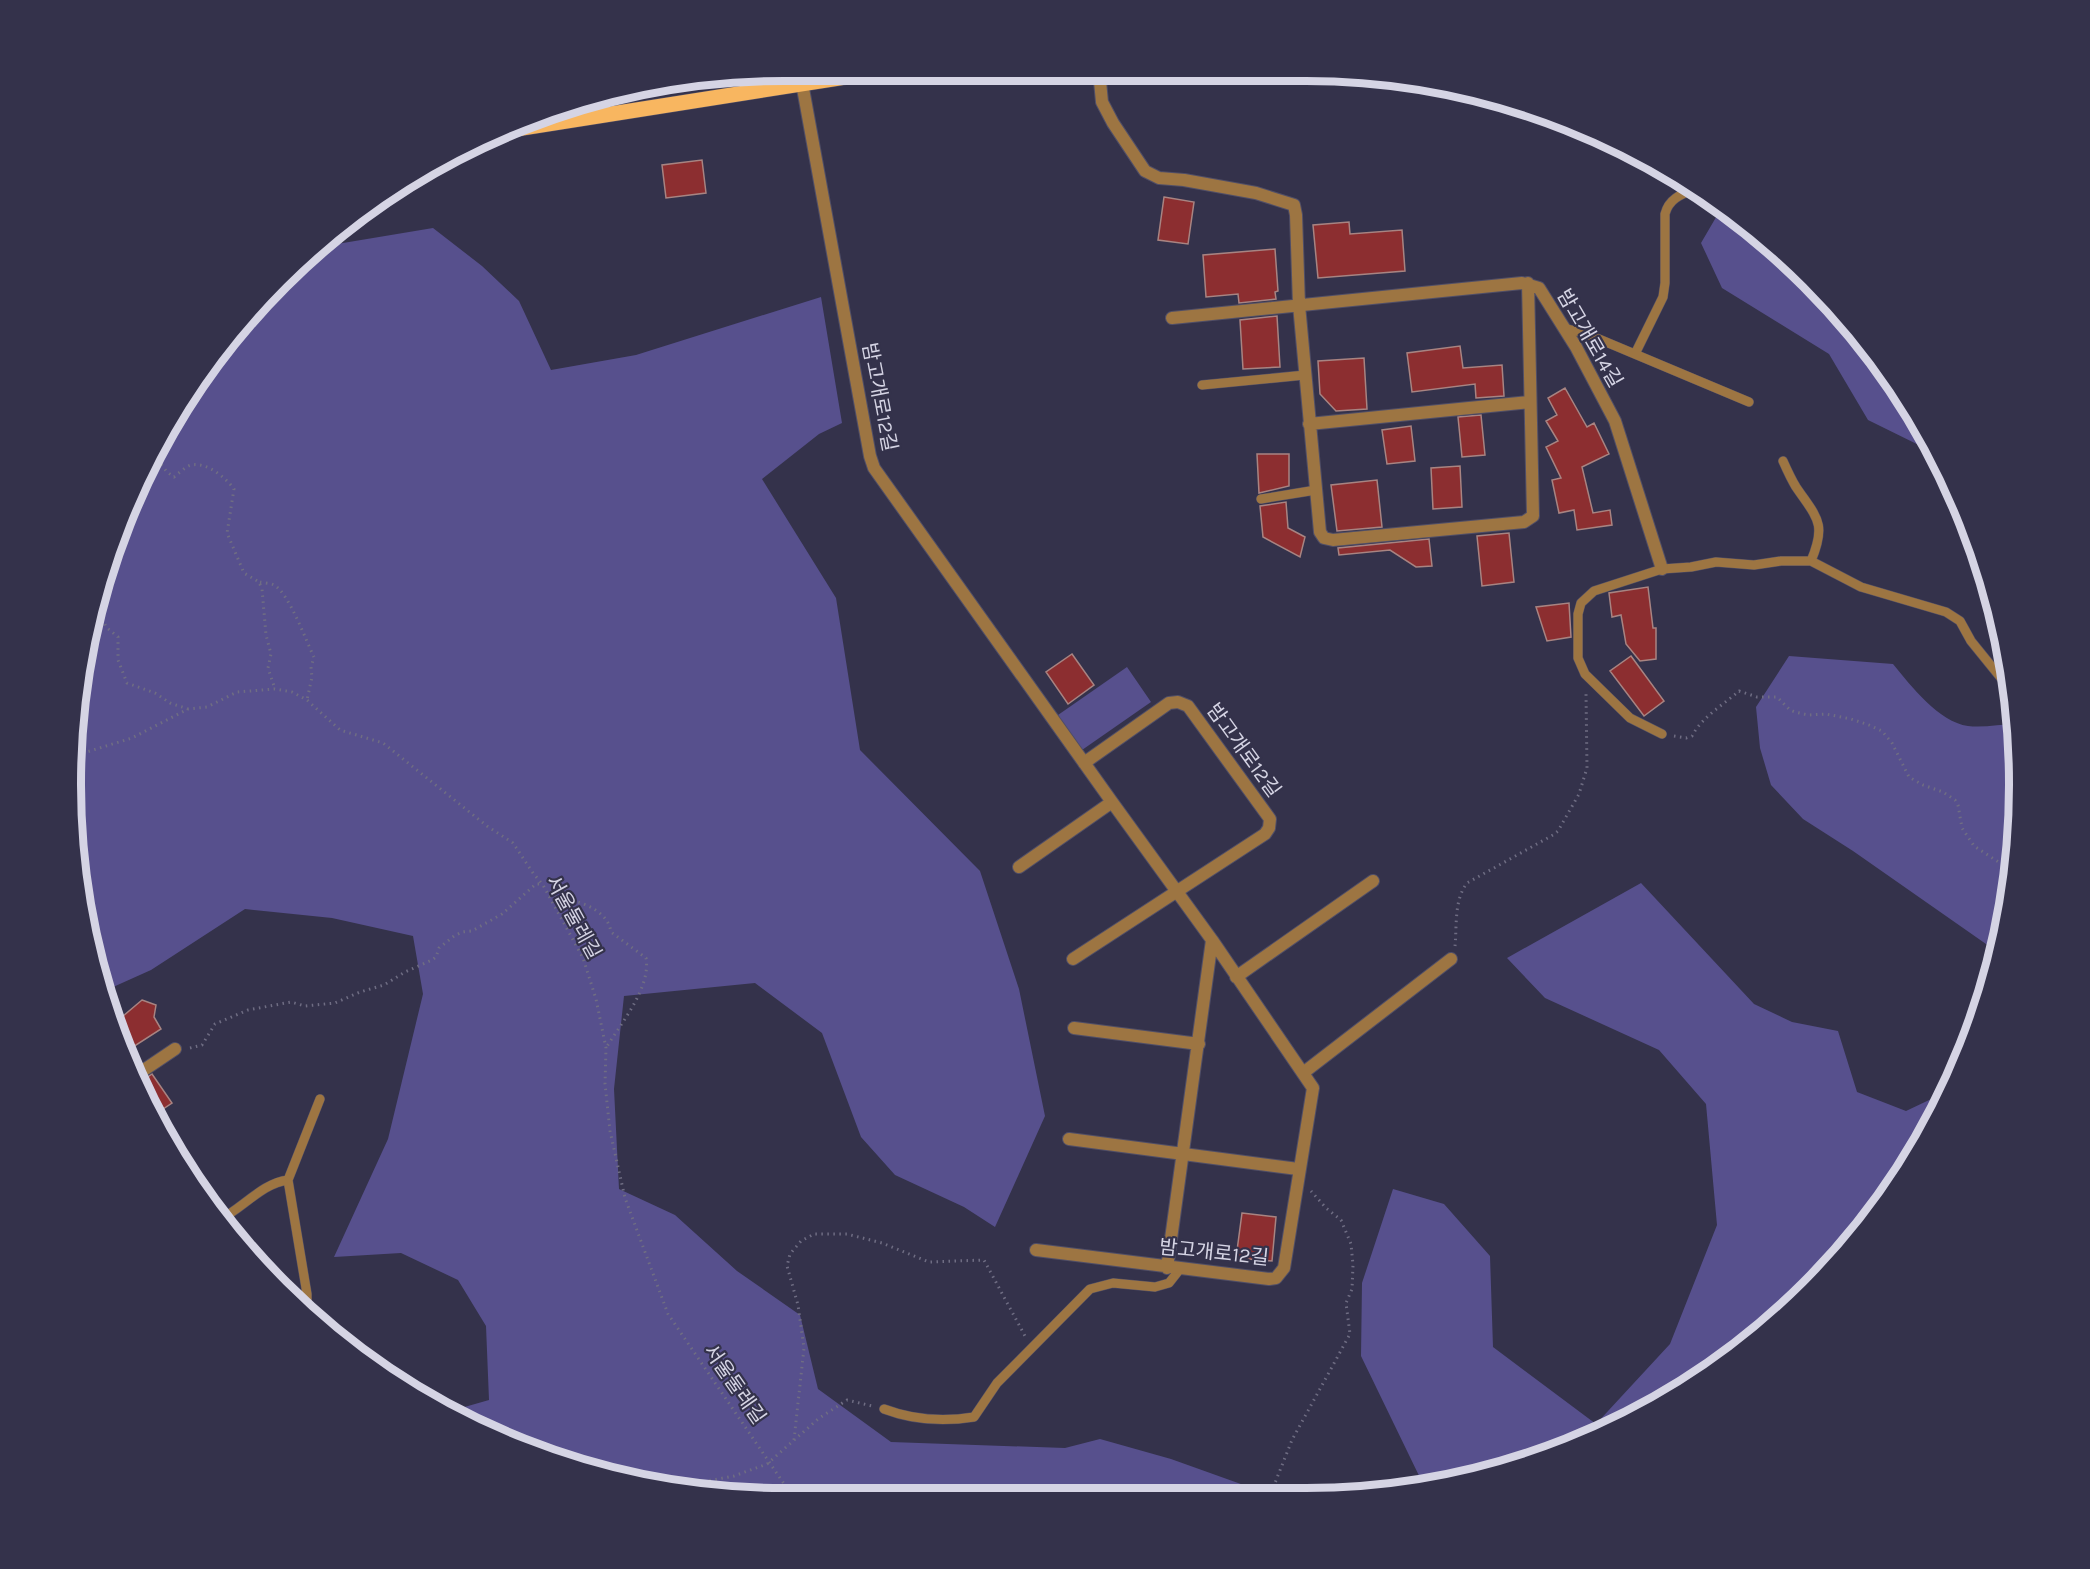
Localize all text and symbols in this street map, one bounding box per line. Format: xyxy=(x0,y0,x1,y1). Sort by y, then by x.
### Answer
street label: 밤고개로14길 xyxy=(1552,285,1627,392)
street label: 밤고개로12길 xyxy=(858,341,901,453)
street label: 밤고개로12길 xyxy=(1202,699,1285,802)
street label: 서울둘레길 xyxy=(541,871,606,963)
street label: 밤고개로12길 xyxy=(1158,1235,1270,1270)
street label: 서울둘레길 xyxy=(699,1340,770,1429)

